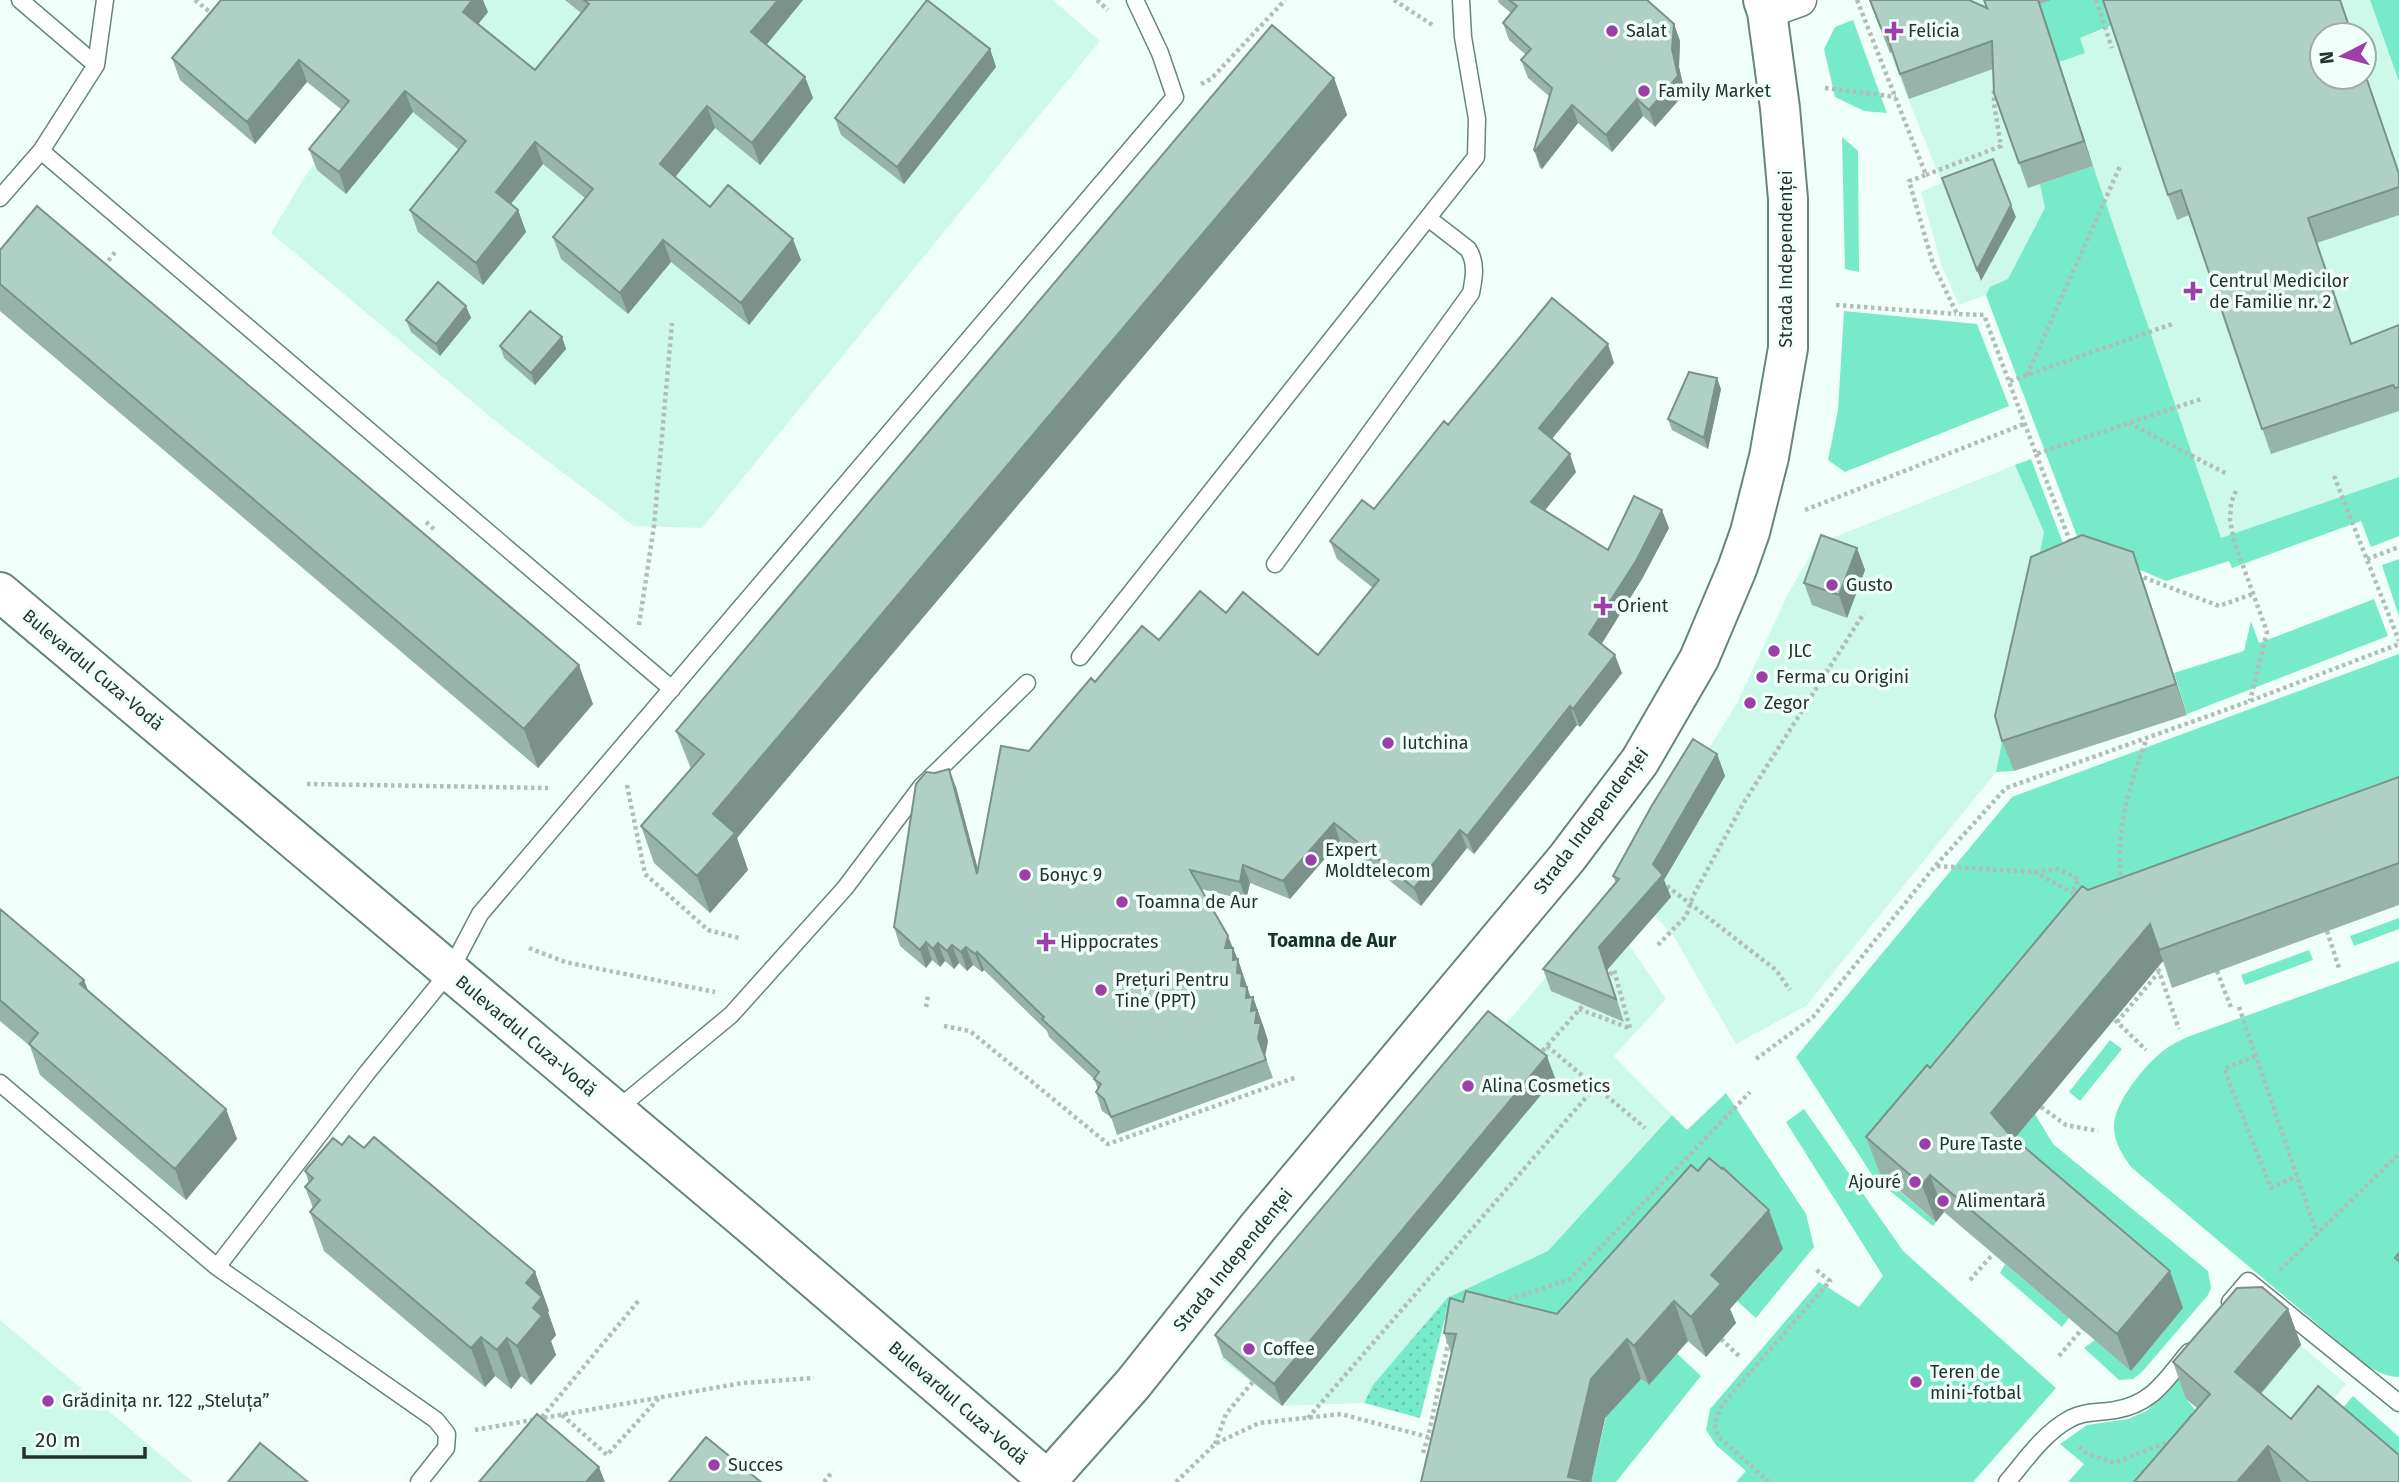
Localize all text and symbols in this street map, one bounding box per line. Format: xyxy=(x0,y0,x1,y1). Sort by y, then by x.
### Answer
place label: Salat xyxy=(1626,20,1667,42)
place label: Felicia xyxy=(1908,20,1960,42)
north arrow xyxy=(2308,21,2378,91)
marker: Salat xyxy=(1604,23,1620,39)
marker: Felicia xyxy=(1886,23,1902,39)
text: N xyxy=(2314,50,2339,65)
place label: Family Market xyxy=(1658,80,1771,102)
marker: Family Market xyxy=(1636,83,1652,99)
street label: Strada Independenței xyxy=(1775,170,1798,348)
place label: Centrul Medicilor de Familie nr. 2 xyxy=(2209,270,2349,313)
marker: Centrul Medicilor de Familie nr. 2 xyxy=(2183,281,2203,301)
place label: Gusto xyxy=(1846,574,1893,596)
marker: Gusto xyxy=(1824,577,1840,593)
place label: Orient xyxy=(1617,595,1669,617)
marker: Orient xyxy=(1595,598,1611,614)
street label: Bulevardul Cuza-Vodă xyxy=(18,605,168,735)
place label: JLC xyxy=(1788,640,1812,662)
marker: JLC xyxy=(1766,643,1782,659)
place label: Ferma cu Origini xyxy=(1776,666,1909,688)
marker: Ferma cu Origini xyxy=(1754,669,1770,685)
place label: Zegor xyxy=(1764,692,1809,714)
marker: Zegor xyxy=(1742,695,1758,711)
place label: Iutchina xyxy=(1402,732,1469,754)
marker: Iutchina xyxy=(1380,735,1396,751)
street label: Strada Independenței xyxy=(1529,744,1654,899)
place label: Expert Moldtelecom xyxy=(1325,839,1431,882)
marker: Expert Moldtelecom xyxy=(1303,852,1319,868)
place label: Бонус 9 xyxy=(1039,864,1102,886)
marker: Бонус 9 xyxy=(1017,867,1033,883)
place label: Toamna de Aur xyxy=(1136,891,1258,913)
marker: Toamna de Aur xyxy=(1114,894,1130,910)
district label: Toamna de Aur xyxy=(1268,929,1397,952)
place label: Hippocrates xyxy=(1060,931,1158,953)
marker: Hippocrates xyxy=(1038,934,1054,950)
place label: Prețuri Pentru Tine (PPT) xyxy=(1115,969,1229,1012)
street label: Bulevardul Cuza-Vodă xyxy=(451,971,601,1101)
marker: Prețuri Pentru Tine (PPT) xyxy=(1093,982,1109,998)
place label: Alina Cosmetics xyxy=(1482,1075,1610,1097)
marker: Alina Cosmetics xyxy=(1460,1078,1476,1094)
place label: Pure Taste xyxy=(1939,1133,2023,1155)
marker: Pure Taste xyxy=(1917,1136,1933,1152)
place label: Ajouré xyxy=(1848,1171,1901,1193)
marker: Ajouré xyxy=(1907,1174,1923,1190)
street label: Strada Independenței xyxy=(1169,1184,1298,1337)
place label: Alimentară xyxy=(1957,1190,2046,1212)
marker: Alimentară xyxy=(1935,1193,1951,1209)
street label: Bulevardul Cuza-Vodă xyxy=(884,1337,1032,1469)
place label: Coffee xyxy=(1263,1338,1315,1360)
marker: Coffee xyxy=(1241,1341,1257,1357)
place label: Teren de mini-fotbal xyxy=(1930,1361,2021,1404)
marker: Teren de mini-fotbal xyxy=(1908,1374,1924,1390)
place label: Grădinița nr. 122 „Steluța” xyxy=(62,1390,270,1413)
marker: Grădinița nr. 122 „Steluța” xyxy=(40,1393,56,1409)
scale bar xyxy=(24,1416,145,1460)
text: 20 m xyxy=(35,1427,81,1453)
place label: Succes xyxy=(728,1454,783,1476)
marker: Succes xyxy=(706,1457,722,1473)

